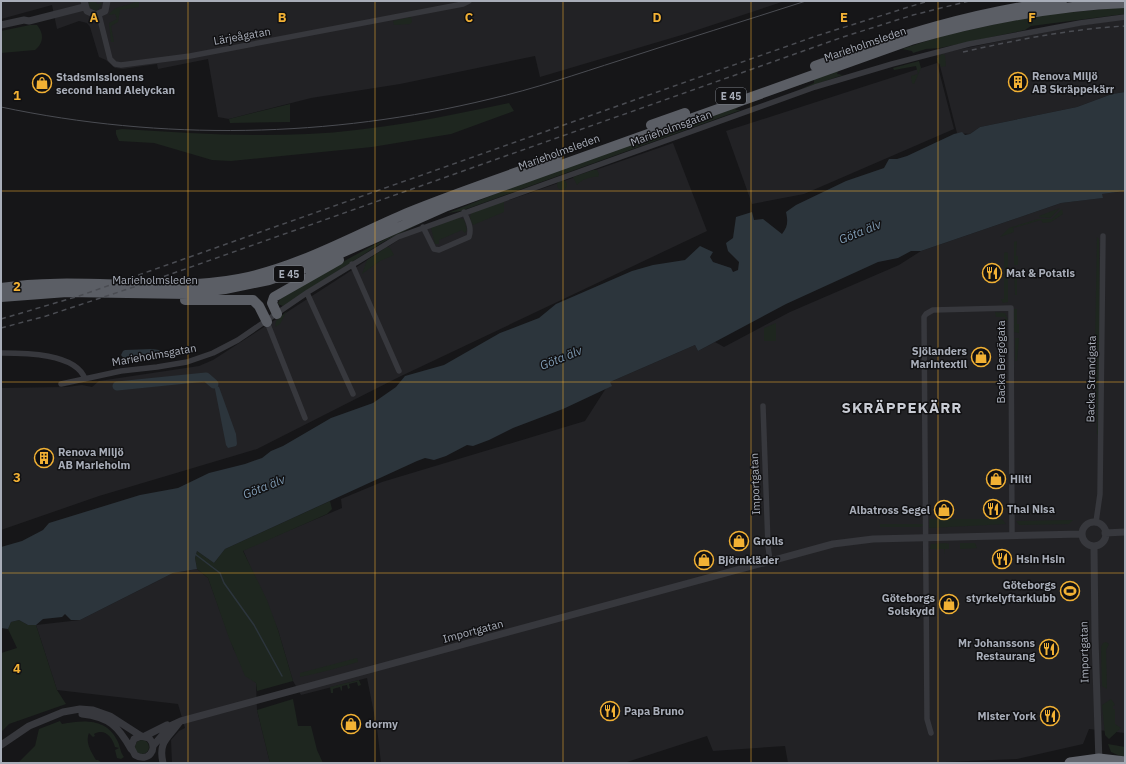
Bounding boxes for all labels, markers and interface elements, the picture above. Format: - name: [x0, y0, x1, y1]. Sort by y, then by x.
- text: A: [90, 9, 99, 26]
- text: B: [278, 9, 287, 26]
- text: C: [465, 9, 474, 26]
- text: D: [652, 9, 662, 26]
- text: E: [840, 9, 848, 26]
- text: F: [1028, 9, 1036, 26]
- street label: Marieholmsleden: [822, 23, 908, 65]
- street label: Lärjeågatan: [212, 24, 272, 48]
- place label: Renova Miljö AB Skräppekärr: [1032, 69, 1115, 96]
- place label: Stadsmissionens second hand Alelyckan: [56, 70, 175, 97]
- building icon: Renova Miljö AB Skräppekärr: [1007, 71, 1029, 93]
- shop icon: Stadsmissionens second hand Alelyckan: [31, 72, 53, 94]
- text: 1: [13, 87, 21, 104]
- road number: E 45: [716, 88, 746, 104]
- street label: Marieholmsgatan: [628, 107, 714, 149]
- street label: Marieholmsleden: [516, 131, 602, 173]
- water label: Göta älv: [837, 216, 884, 247]
- restaurant icon: Mat & Potatis: [981, 262, 1003, 284]
- road number: E 45: [274, 266, 304, 282]
- place label: Mat & Potatis: [1006, 266, 1075, 280]
- street label: Marieholmsleden: [112, 273, 198, 287]
- text: 2: [13, 278, 21, 295]
- street label: Backa Bergögata: [994, 320, 1008, 404]
- street label: Backa Strandgata: [1083, 335, 1099, 423]
- street label: Marieholmsgatan: [111, 341, 197, 369]
- water label: Göta älv: [538, 342, 585, 373]
- place label: Sjölanders Marintextil: [911, 344, 968, 371]
- shop icon: Sjölanders Marintextil: [970, 346, 992, 368]
- district label: SKRÄPPEKÄRR: [842, 398, 962, 417]
- place label: Renova Miljö AB Marieholm: [58, 445, 131, 472]
- building icon: Renova Miljö AB Marieholm: [33, 447, 55, 469]
- street label: Importgatan: [747, 453, 763, 515]
- shop icon: Hilti: [985, 468, 1007, 490]
- text: 3: [13, 469, 21, 486]
- water label: Göta älv: [241, 471, 288, 502]
- place label: Hilti: [1010, 472, 1032, 486]
- restaurant icon: Thai Nisa: [982, 498, 1004, 520]
- shop icon: Albatross Segel: [933, 499, 955, 521]
- place label: Thai Nisa: [1007, 502, 1055, 516]
- place label: Albatross Segel: [849, 503, 931, 517]
- shop icon: Grolls: [728, 530, 750, 552]
- place label: Grolls: [753, 534, 784, 548]
- restaurant icon: Hsin Hsin: [991, 548, 1013, 570]
- shop icon: Björnkläder: [693, 549, 715, 571]
- place label: Hsin Hsin: [1016, 552, 1065, 566]
- place label: Björnkläder: [718, 553, 779, 567]
- place label: Göteborgs styrkelyftarklubb: [966, 578, 1056, 605]
- sports icon: Göteborgs styrkelyftarklubb: [1059, 580, 1081, 602]
- place label: Göteborgs Solskydd: [882, 591, 935, 618]
- shop icon: Göteborgs Solskydd: [938, 593, 960, 615]
- street label: Importgatan: [441, 616, 505, 646]
- street label: Importgatan: [1076, 621, 1092, 683]
- place label: Mr Johanssons Restaurang: [958, 636, 1036, 663]
- restaurant icon: Mr Johanssons Restaurang: [1038, 638, 1060, 660]
- text: 4: [13, 660, 21, 677]
- restaurant icon: Papa Bruno: [599, 700, 621, 722]
- place label: Papa Bruno: [624, 704, 684, 718]
- restaurant icon: Mister York: [1039, 705, 1061, 727]
- place label: Mister York: [978, 709, 1037, 723]
- shop icon: dormy: [340, 713, 362, 735]
- place label: dormy: [365, 717, 398, 731]

